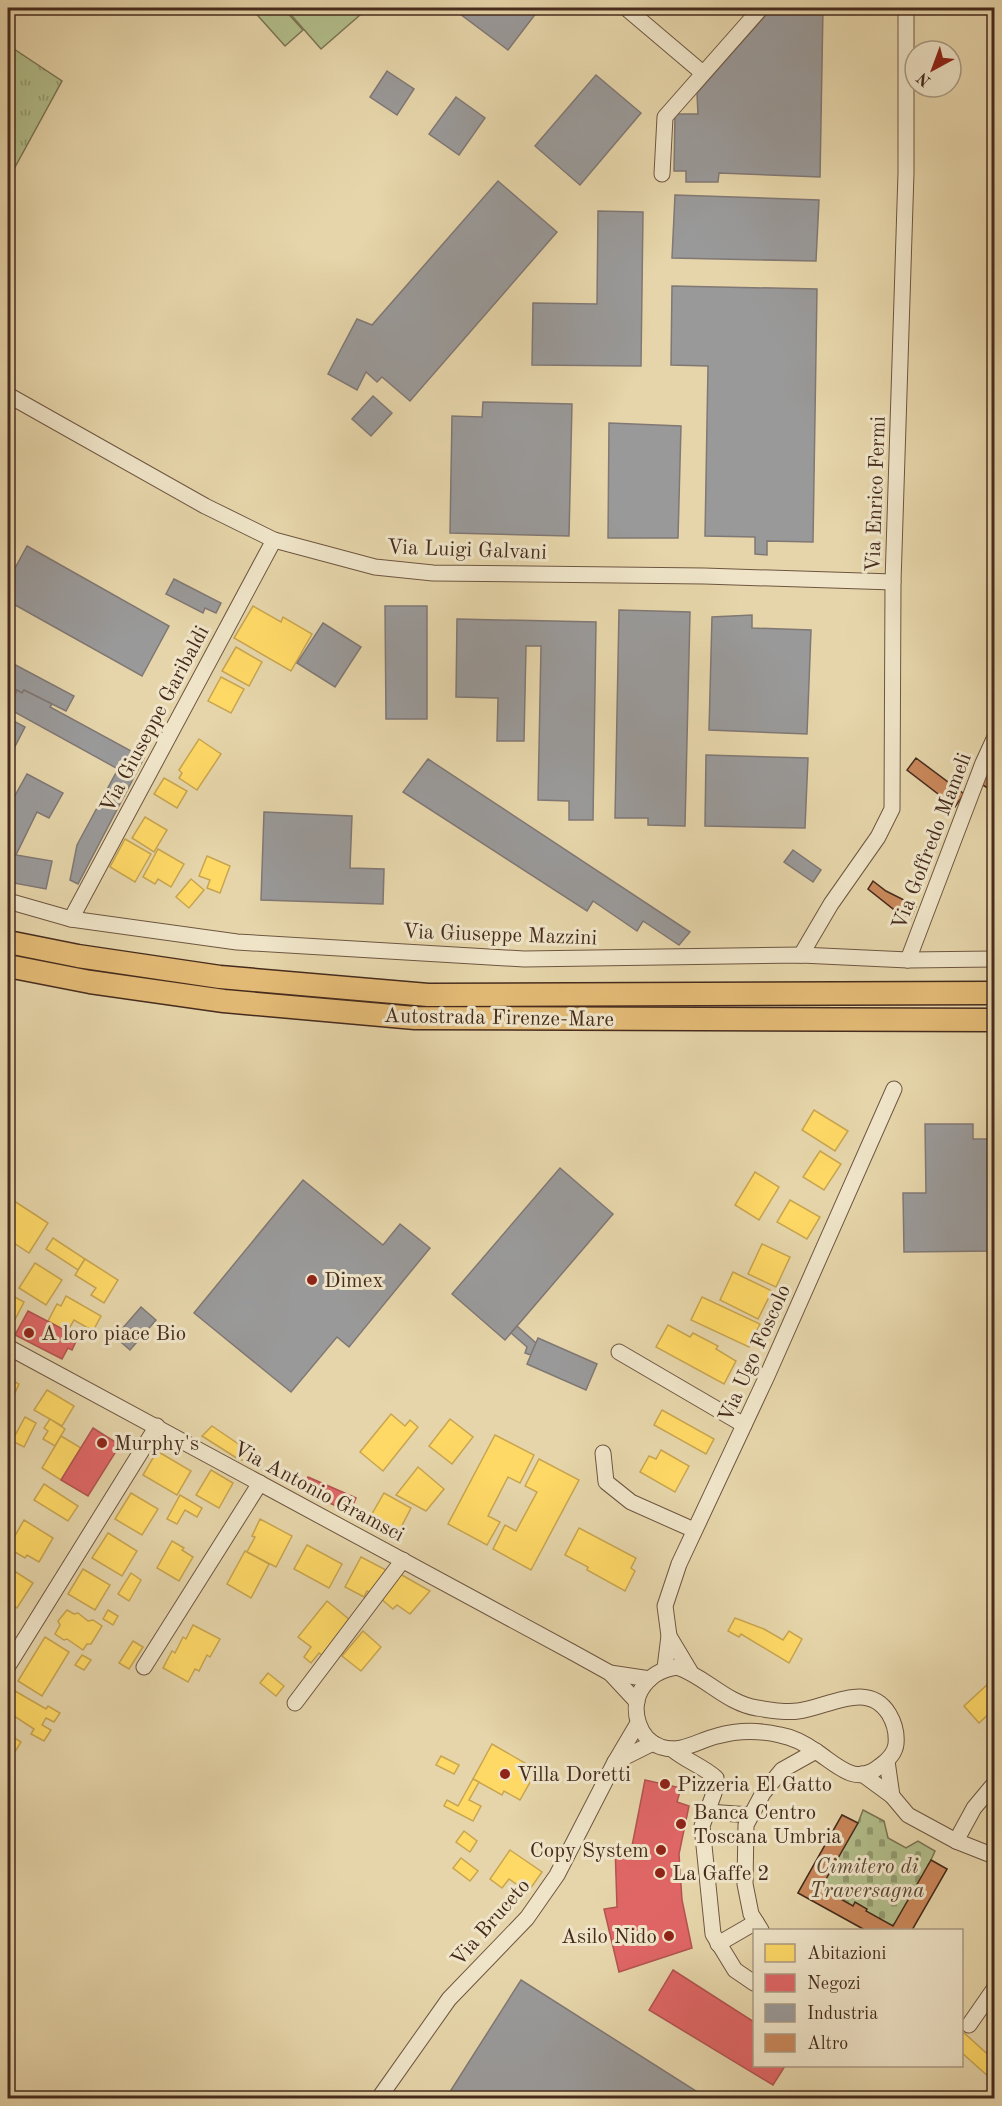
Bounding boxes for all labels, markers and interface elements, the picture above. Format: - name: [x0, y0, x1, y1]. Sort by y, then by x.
- north arrow: [903, 39, 963, 99]
- text: N: [914, 68, 934, 89]
- street label: Via Enrico Fermi: [863, 416, 890, 572]
- street label: Via Luigi Galvani: [387, 537, 547, 564]
- street label: Via Giuseppe Garibaldi: [97, 623, 214, 817]
- street label: Via Goffredo Mameli: [889, 750, 976, 933]
- street label: Via Giuseppe Mazzini: [402, 922, 597, 949]
- street label: Autostrada Firenze-Mare: [384, 1006, 614, 1031]
- place label: Dimex: [324, 1271, 383, 1292]
- marker: Dimex: [305, 1273, 319, 1287]
- street label: Via Ugo Foscolo: [716, 1282, 795, 1426]
- place label: A loro piace Bio: [41, 1324, 186, 1345]
- marker: A loro piace Bio: [22, 1326, 36, 1340]
- place label: Murphy's: [114, 1434, 199, 1455]
- marker: Murphy's: [95, 1436, 109, 1450]
- street label: Via Antonio Gramsci: [229, 1438, 407, 1546]
- place label: Villa Doretti: [517, 1765, 631, 1786]
- marker: Villa Doretti: [498, 1767, 512, 1781]
- place label: Pizzeria El Gatto: [677, 1775, 832, 1796]
- marker: Pizzeria El Gatto: [658, 1777, 672, 1791]
- place label: Banca Centro Toscana Umbria: [693, 1803, 842, 1848]
- marker: Banca Centro Toscana Umbria: [674, 1817, 688, 1831]
- place label: Copy System: [530, 1841, 649, 1862]
- marker: Copy System: [654, 1843, 668, 1857]
- park label: Cimitero di Traversagna: [809, 1857, 925, 1902]
- place label: La Gaffe 2: [672, 1864, 769, 1885]
- marker: La Gaffe 2: [653, 1866, 667, 1880]
- street label: Via Bruceto: [448, 1875, 535, 1971]
- place label: Asilo Nido: [561, 1927, 657, 1948]
- marker: Asilo Nido: [662, 1929, 676, 1943]
- legend: [753, 1929, 963, 2067]
- text: Abitazioni: [807, 1945, 886, 1963]
- text: Negozi: [807, 1975, 861, 1993]
- text: Industria: [807, 2005, 878, 2023]
- text: Altro: [807, 2035, 848, 2053]

